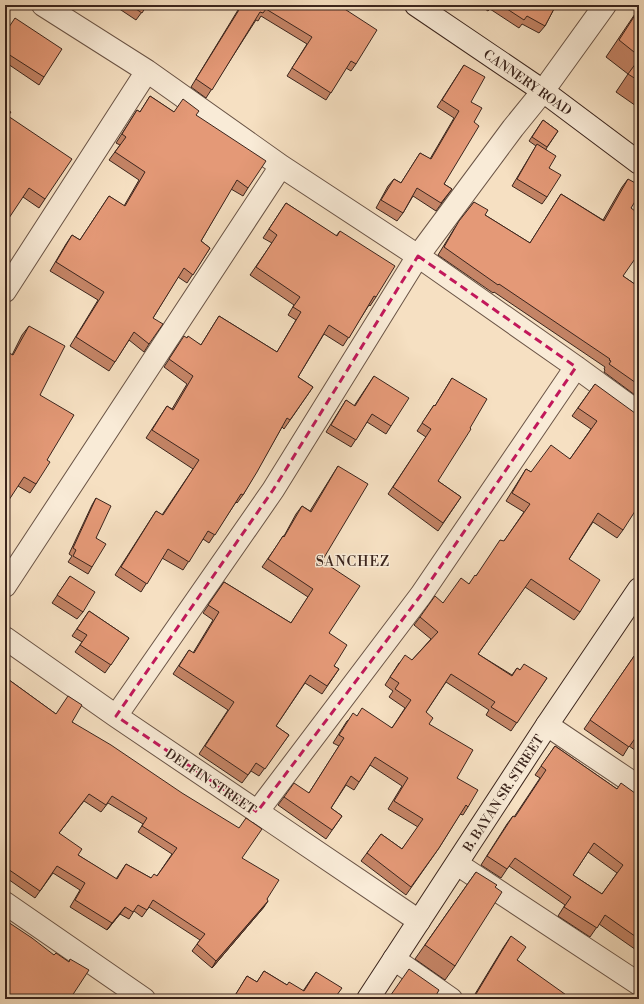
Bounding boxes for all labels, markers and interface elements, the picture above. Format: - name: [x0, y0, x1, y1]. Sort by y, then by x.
- street label: CANNERY ROAD: [480, 46, 575, 119]
- district label: SANCHEZ: [316, 553, 390, 571]
- street label: B. BAYAN SR. STREET: [459, 732, 548, 856]
- street label: DELFIN STREET: [162, 746, 259, 818]

